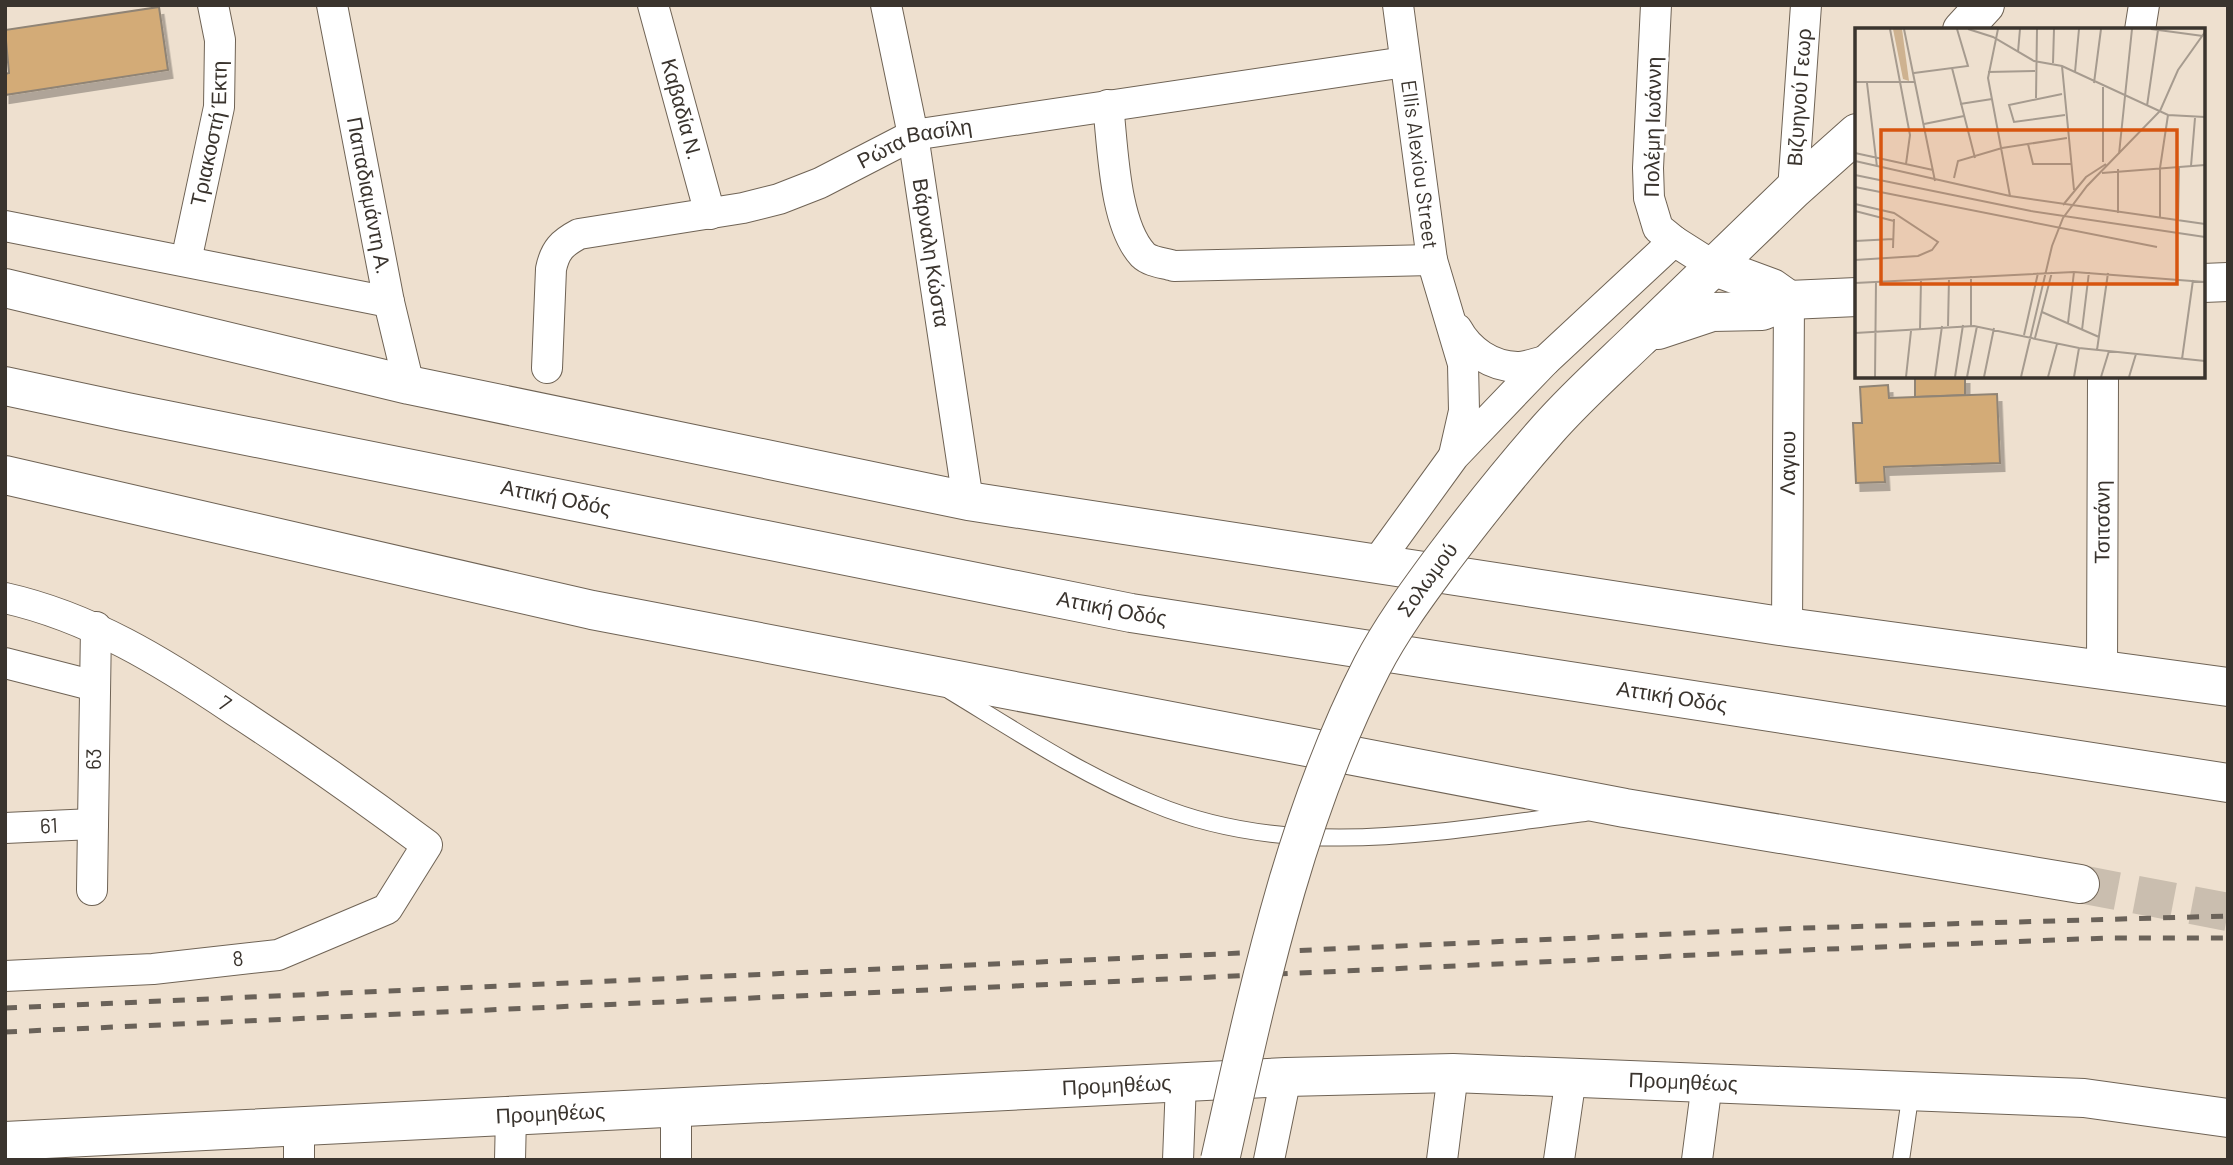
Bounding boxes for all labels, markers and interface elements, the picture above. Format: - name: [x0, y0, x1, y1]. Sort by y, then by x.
- street label: Βιζυηνού Γεωρ: [1781, 27, 1815, 167]
- inset map: [1855, 28, 2205, 378]
- street label: Καβαδία Ν.: [657, 55, 709, 162]
- street label: Πολέμη Ιωάννη: [1638, 56, 1665, 198]
- street label: Τριακοστή Έκτη: [184, 60, 231, 208]
- street label: Ellis Alexiou Street: [1397, 78, 1444, 250]
- street label: Ρώτα Βασίλη: [852, 112, 973, 173]
- street label: Παπαδιαμάντη Α.: [343, 114, 397, 276]
- street label: Βάρναλη Κώστα: [909, 176, 956, 329]
- street label: Λαγιου: [1774, 431, 1799, 495]
- street label: Αττική Οδός: [499, 473, 613, 520]
- street label: Τσιτσάνη: [2088, 480, 2114, 564]
- street label: Σολωμού: [1391, 537, 1462, 621]
- street label: Αττική Οδός: [1055, 584, 1169, 629]
- street label: Αττική Οδός: [1615, 674, 1729, 716]
- street label: 7: [214, 689, 236, 716]
- street label: 63: [80, 748, 105, 770]
- street label: 61: [39, 812, 58, 837]
- street label: 8: [231, 945, 245, 971]
- street label: Προμηθέως: [1628, 1066, 1738, 1095]
- street label: Προμηθέως: [1061, 1069, 1172, 1099]
- street label: Προμηθέως: [495, 1097, 606, 1127]

